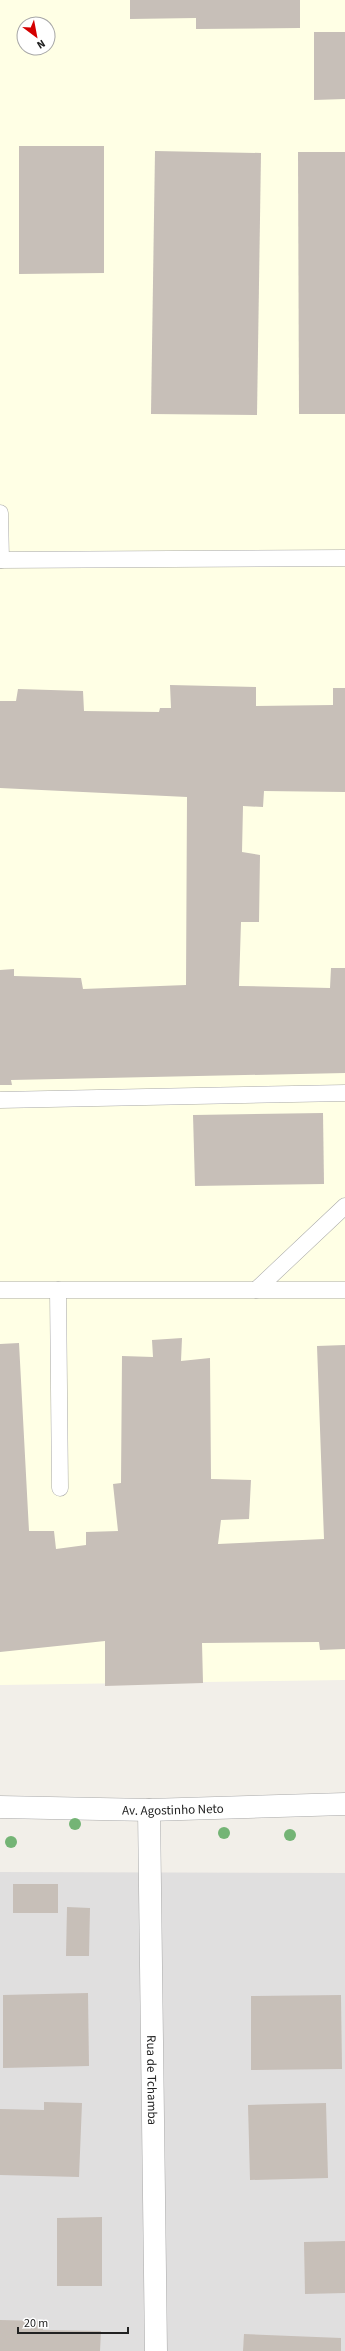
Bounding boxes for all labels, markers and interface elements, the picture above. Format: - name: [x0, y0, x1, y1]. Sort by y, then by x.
- north arrow: [16, 16, 56, 56]
- text: N: [34, 36, 48, 52]
- street label: Av. Agostinho Neto: [122, 1800, 224, 1820]
- street label: Rua de Tchamba: [142, 2035, 161, 2125]
- scale bar: [18, 2309, 128, 2335]
- text: 20 m: [24, 2315, 48, 2332]

